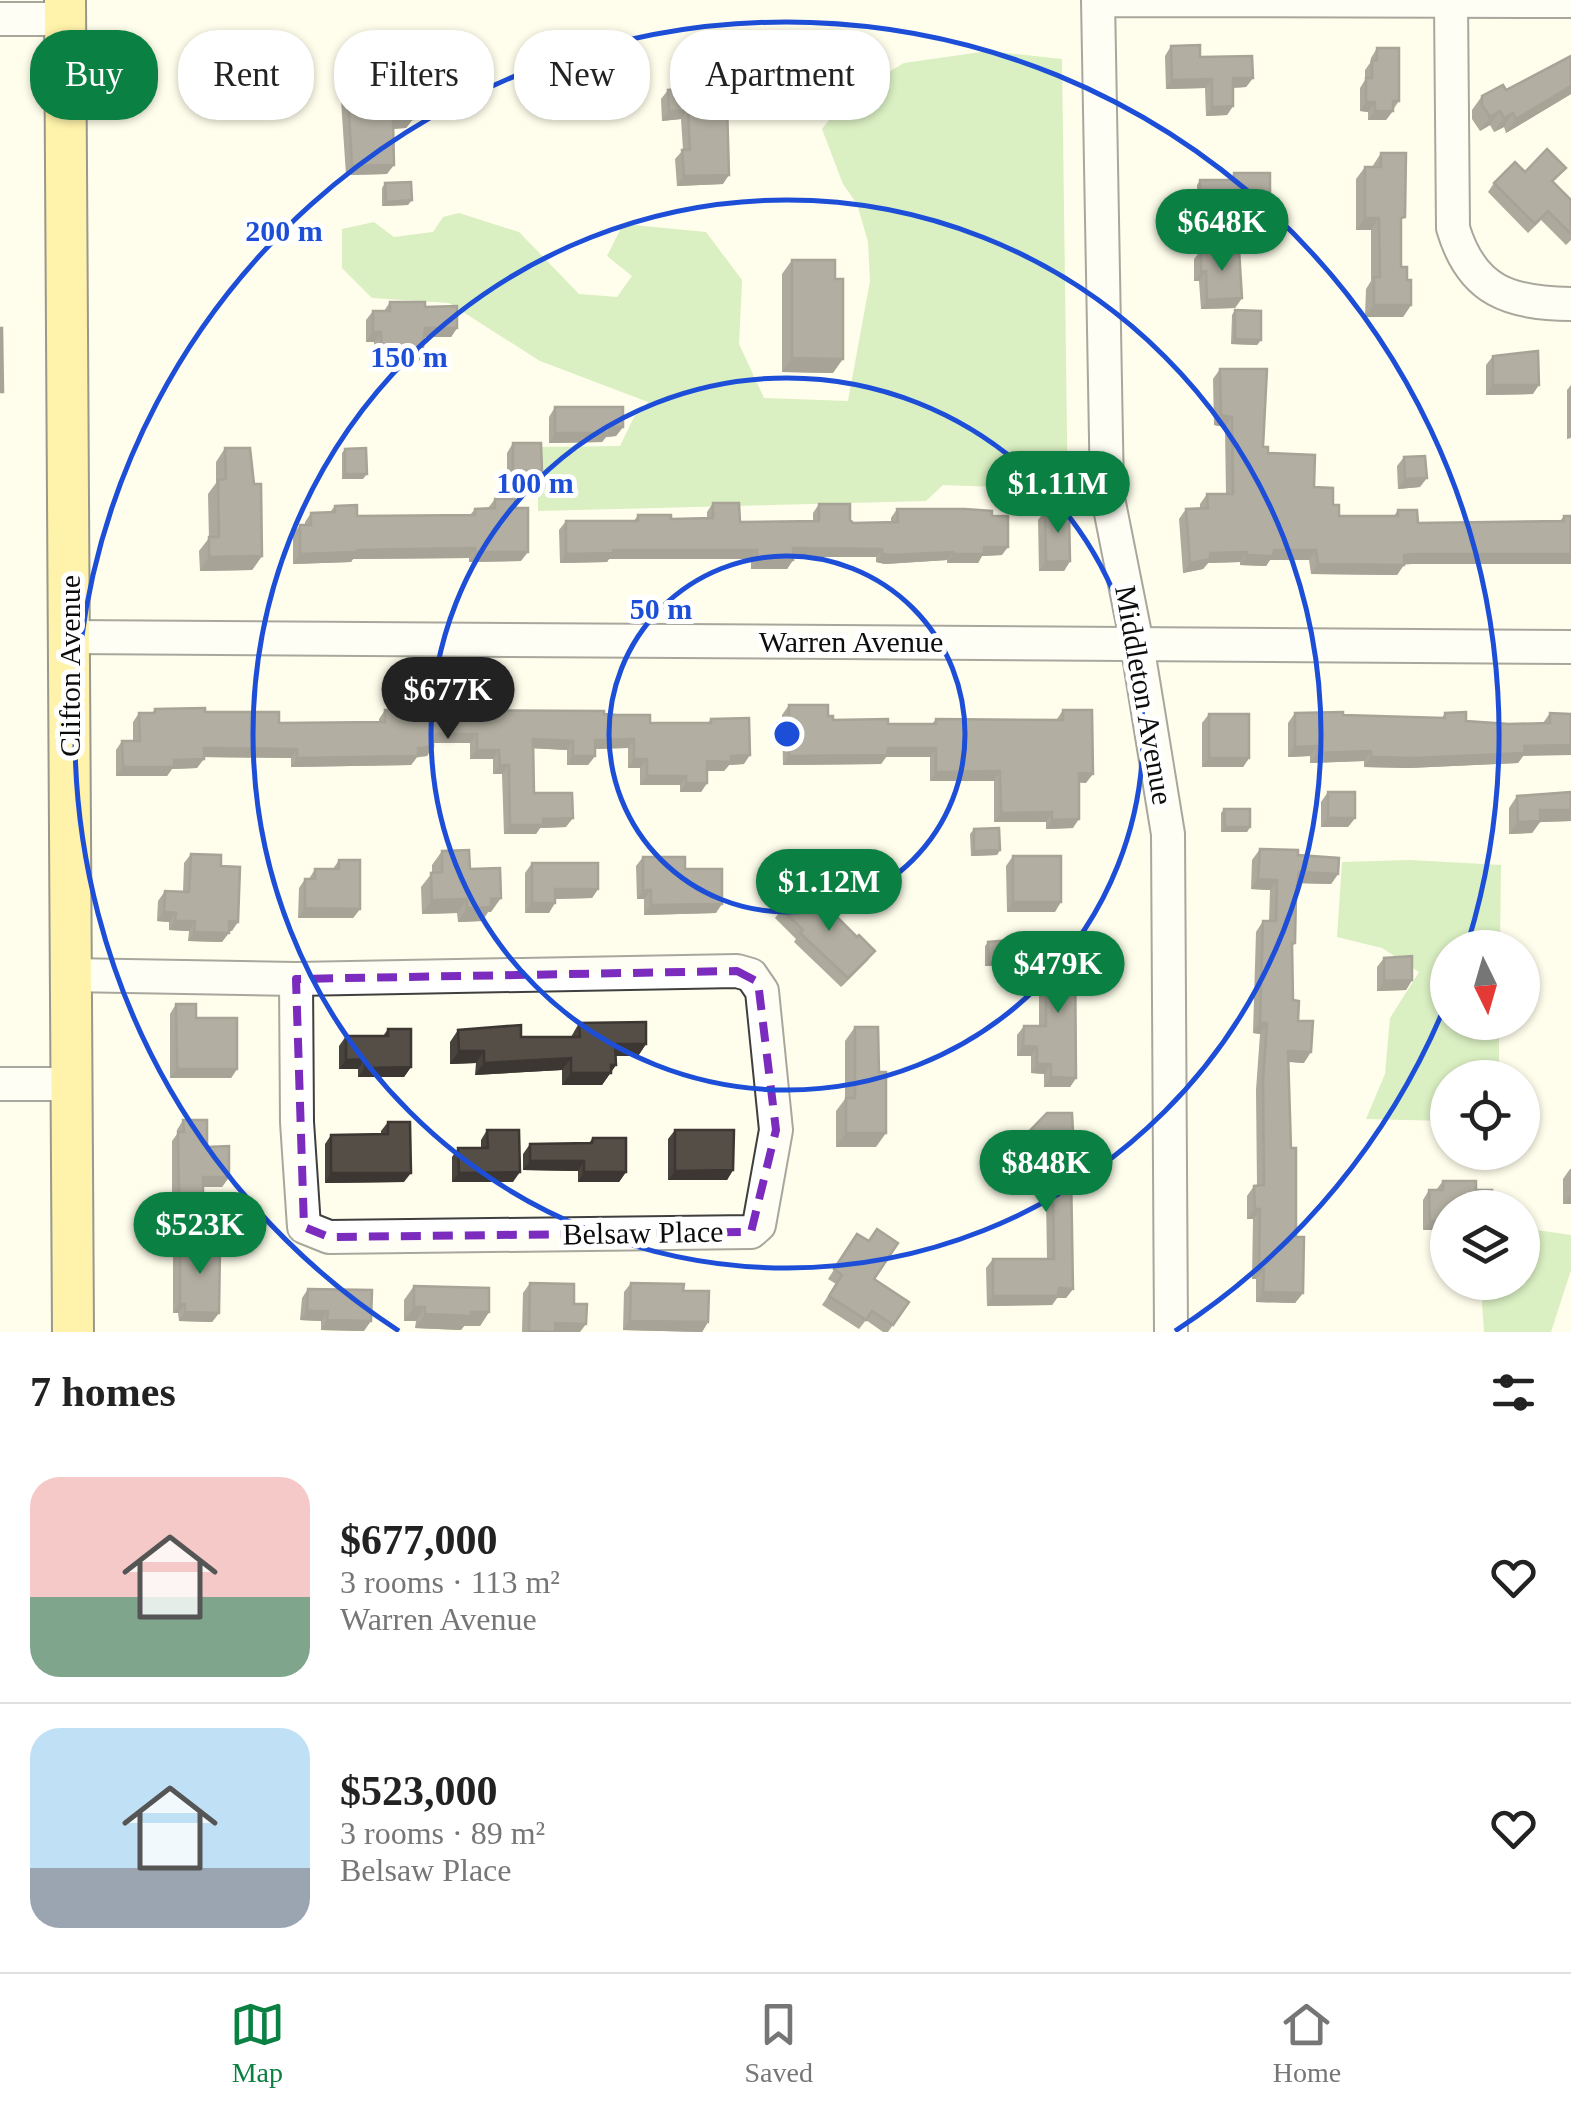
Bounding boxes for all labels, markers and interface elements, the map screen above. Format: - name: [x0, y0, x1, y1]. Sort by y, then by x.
- chip: Buy: [30, 30, 158, 120]
- chip: Rent: [178, 30, 314, 120]
- chip: Filters: [334, 30, 494, 120]
- chip: New: [514, 30, 650, 120]
- chip: Apartment: [670, 30, 890, 120]
- pin: $648K: [1152, 189, 1292, 274]
- text: $648K: [1178, 203, 1266, 239]
- text: 200 m: [245, 214, 323, 247]
- text: 150 m: [370, 340, 448, 373]
- pin: $1.11M: [977, 451, 1139, 536]
- text: $1.11M: [1008, 465, 1108, 501]
- text: 100 m: [496, 466, 574, 499]
- street label: Clifton Avenue: [53, 575, 86, 757]
- street label: Middleton Avenue: [1109, 583, 1180, 807]
- text: 50 m: [630, 592, 692, 625]
- street label: Warren Avenue: [759, 625, 943, 658]
- pin: $677K: [378, 657, 518, 742]
- text: $677K: [404, 671, 492, 707]
- centre of rings: [769, 716, 805, 752]
- pin: $1.12M: [748, 849, 910, 934]
- text: $1.12M: [778, 863, 880, 899]
- north arrow: [1430, 930, 1540, 1040]
- map controls: [1430, 930, 1540, 1300]
- pin: $479K: [988, 931, 1128, 1016]
- text: $479K: [1014, 945, 1102, 981]
- button: locate: [1430, 1060, 1540, 1170]
- pin: $848K: [976, 1130, 1116, 1215]
- text: $848K: [1002, 1144, 1090, 1180]
- button: layers: [1430, 1190, 1540, 1300]
- pin: $523K: [130, 1192, 270, 1277]
- text: $523K: [156, 1206, 244, 1242]
- street label: Belsaw Place: [562, 1215, 724, 1250]
- icon: filters: [1486, 1365, 1541, 1420]
- text: 7 homes: [30, 1369, 176, 1415]
- icon: home: [110, 1517, 230, 1637]
- text: $677,000: [340, 1517, 498, 1563]
- icon: heart: [1486, 1550, 1541, 1605]
- text: 3 rooms · 113 m²: [340, 1564, 560, 1600]
- text: Warren Avenue: [340, 1601, 537, 1637]
- icon: home: [110, 1768, 230, 1888]
- text: $523,000: [340, 1768, 498, 1814]
- icon: heart: [1486, 1801, 1541, 1856]
- text: 3 rooms · 89 m²: [340, 1815, 545, 1851]
- text: Belsaw Place: [340, 1852, 512, 1888]
- tab: Map: [230, 1997, 285, 2089]
- tab: Saved: [745, 1997, 813, 2089]
- tab: Home: [1273, 1997, 1341, 2089]

